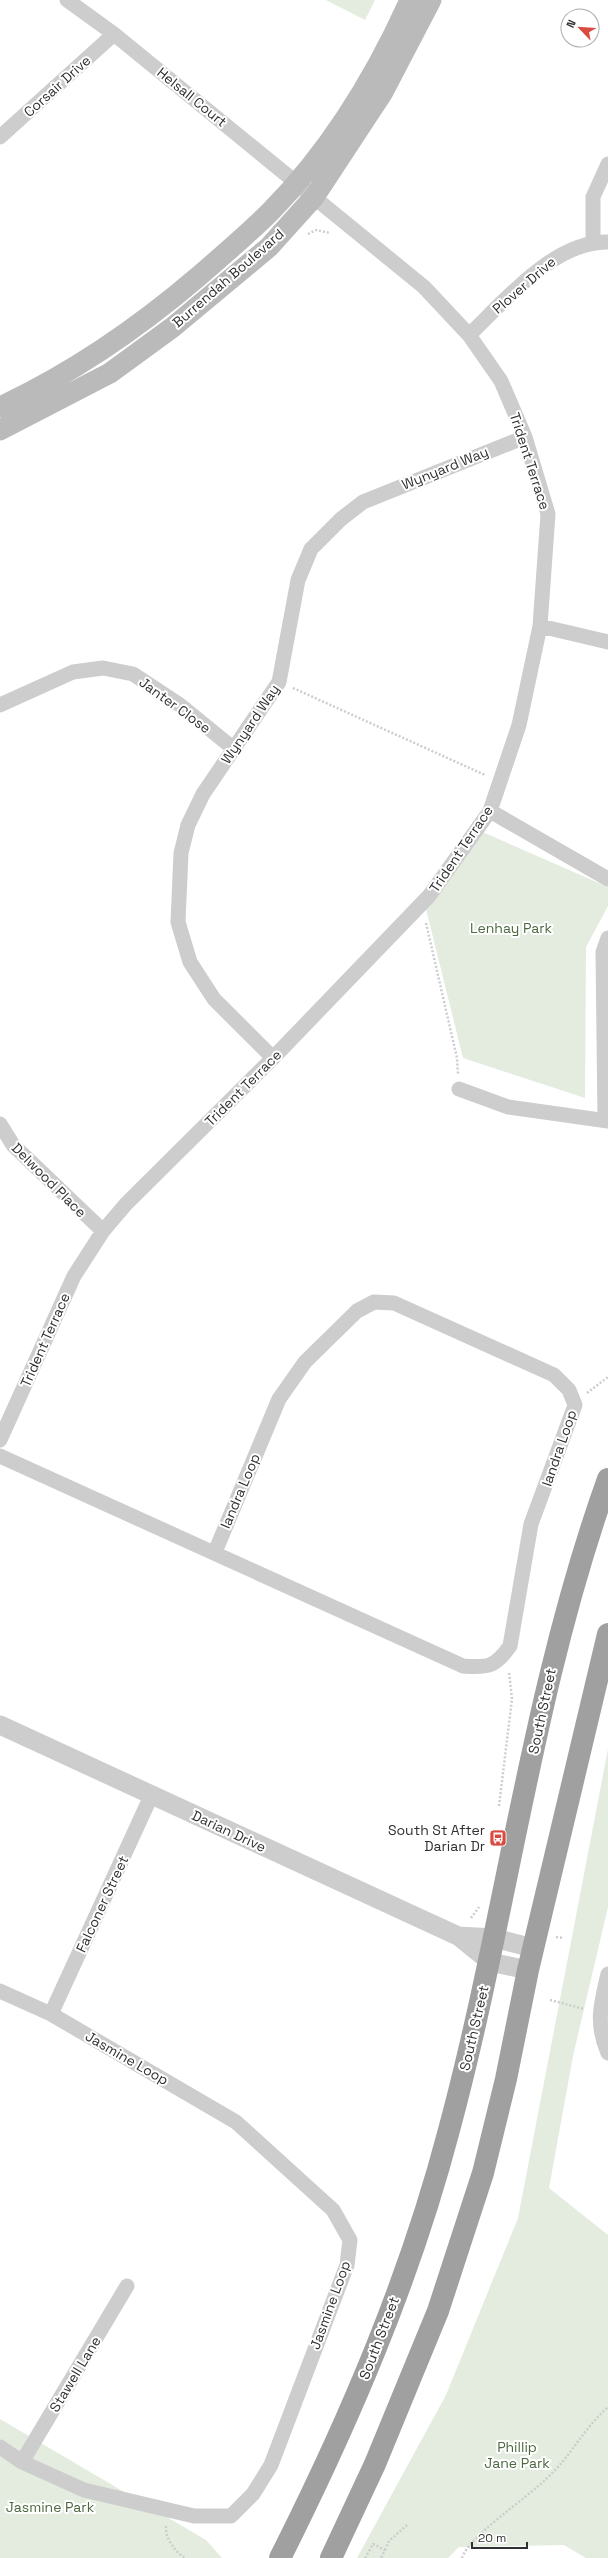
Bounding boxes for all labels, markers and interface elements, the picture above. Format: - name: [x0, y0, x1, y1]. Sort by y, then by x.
- north arrow: [560, 8, 600, 48]
- text: N: [563, 17, 579, 30]
- street label: Corsair Drive: [20, 51, 94, 121]
- street label: Helsall Court: [153, 63, 231, 131]
- street label: Burrendah Boulevard: [169, 225, 287, 331]
- street label: Plover Drive: [489, 253, 559, 317]
- street label: Trident Terrace: [506, 410, 554, 512]
- street label: Wynyard Way: [399, 442, 491, 494]
- street label: Janter Close: [136, 673, 214, 737]
- street label: Wynyard Way: [217, 681, 283, 767]
- street label: Trident Terrace: [425, 802, 497, 896]
- park label: Lenhay Park: [470, 919, 553, 937]
- street label: Trident Terrace: [201, 1046, 285, 1130]
- street label: Delwood Place: [8, 1139, 90, 1221]
- street label: Trident Terrace: [16, 1290, 74, 1390]
- street label: Iandra Loop: [538, 1407, 580, 1489]
- street label: Iandra Loop: [216, 1451, 264, 1531]
- street label: South Street: [524, 1666, 560, 1756]
- street label: Darian Drive: [189, 1806, 269, 1856]
- place label: South St After Darian Dr: [388, 1821, 485, 1855]
- bus stop icon: South St After Darian Dr: [488, 1828, 508, 1848]
- street label: Falconer Street: [72, 1853, 132, 1955]
- street label: South Street: [455, 1983, 493, 2073]
- street label: Jasmine Loop: [82, 2027, 172, 2089]
- street label: Jasmine Loop: [306, 2258, 354, 2352]
- street label: South Street: [355, 2294, 403, 2382]
- street label: Stawell Lane: [45, 2333, 105, 2415]
- park label: Phillip Jane Park: [484, 2438, 550, 2472]
- park label: Jasmine Park: [6, 2498, 95, 2516]
- scale bar: [472, 2524, 527, 2550]
- text: 20 m: [478, 2530, 506, 2546]

